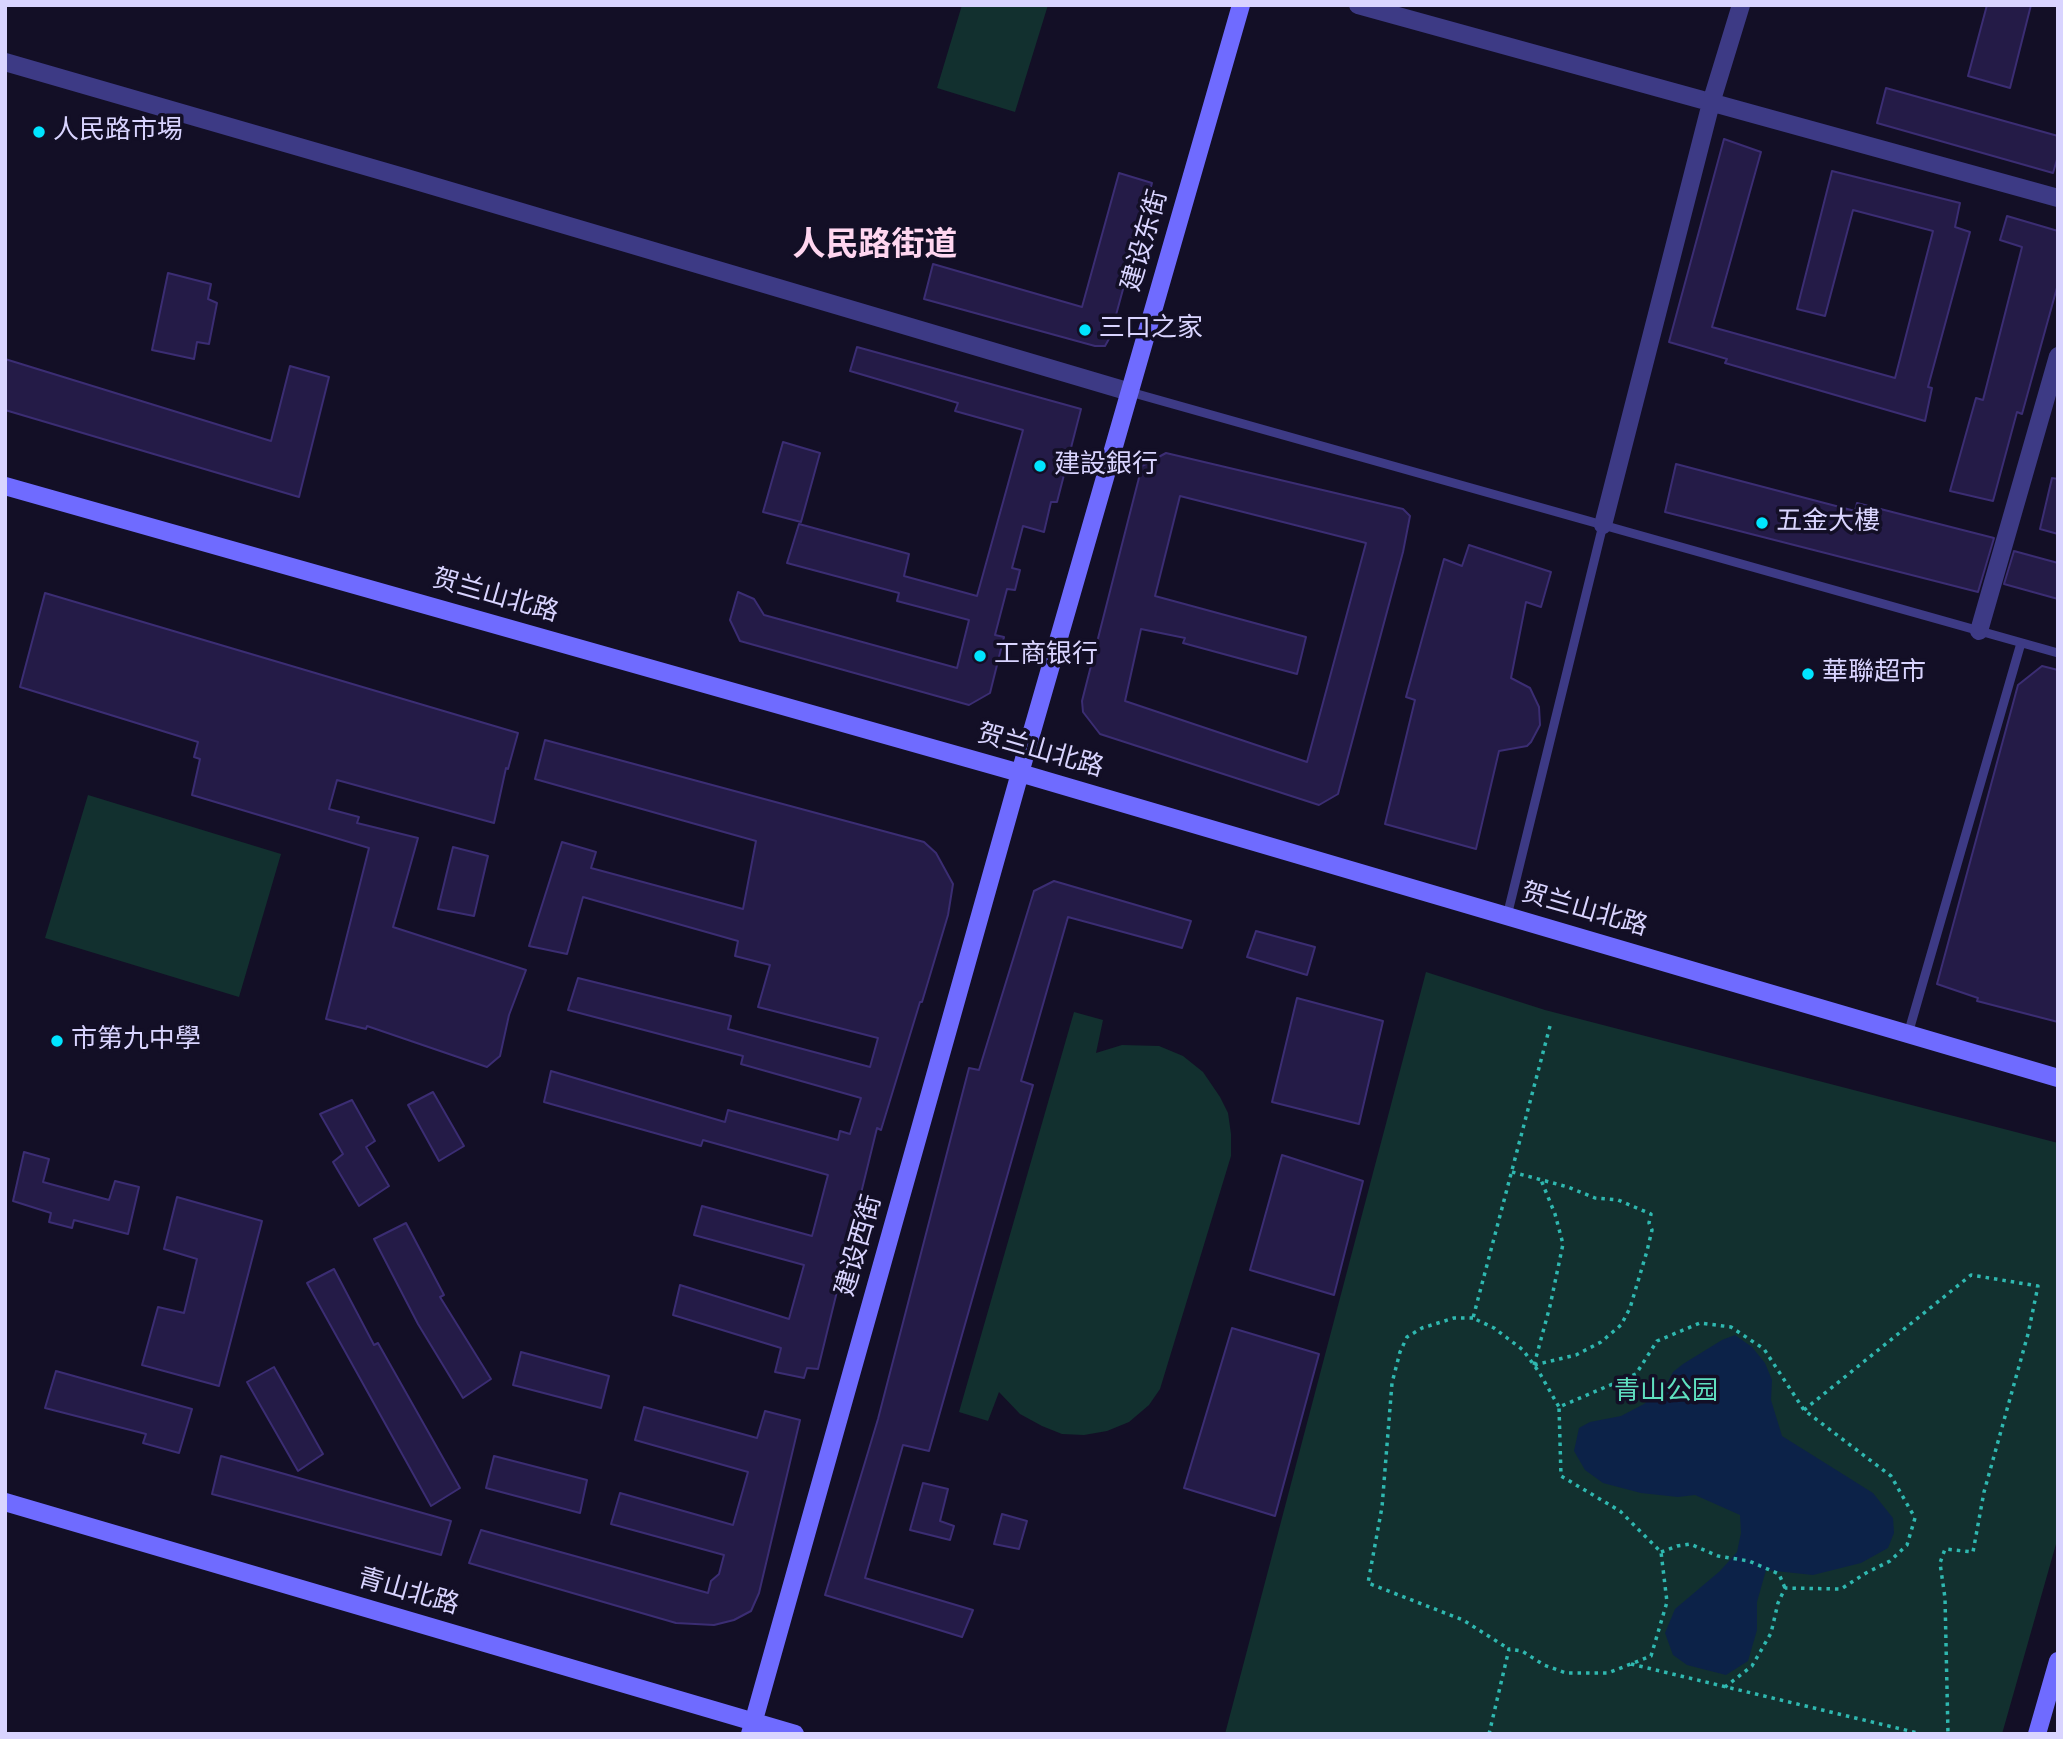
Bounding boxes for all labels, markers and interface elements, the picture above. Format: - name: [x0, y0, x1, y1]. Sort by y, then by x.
- place label: 人民路市埸: [53, 116, 183, 148]
- marker: 人民路市埸: [31, 124, 47, 140]
- street label: 建设东街: [1117, 187, 1175, 295]
- district label: 人民路街道: [793, 227, 957, 267]
- place label: 三口之家: [1099, 314, 1203, 346]
- marker: 三口之家: [1077, 322, 1093, 338]
- place label: 建設銀行: [1054, 450, 1158, 482]
- marker: 建設銀行: [1032, 458, 1048, 474]
- place label: 五金大樓: [1776, 507, 1880, 539]
- marker: 五金大樓: [1754, 515, 1770, 531]
- street label: 贺兰山北路: [428, 564, 562, 630]
- place label: 工商银行: [994, 640, 1098, 672]
- marker: 工商银行: [972, 648, 988, 664]
- place label: 華聯超市: [1822, 658, 1926, 690]
- marker: 華聯超市: [1800, 666, 1816, 682]
- street label: 贺兰山北路: [973, 719, 1107, 785]
- street label: 贺兰山北路: [1517, 878, 1651, 944]
- place label: 市第九中學: [71, 1025, 201, 1057]
- marker: 市第九中學: [49, 1033, 65, 1049]
- street label: 建设西街: [831, 1192, 889, 1300]
- park label: 青山公园: [1614, 1377, 1718, 1409]
- street label: 青山北路: [354, 1564, 462, 1622]

